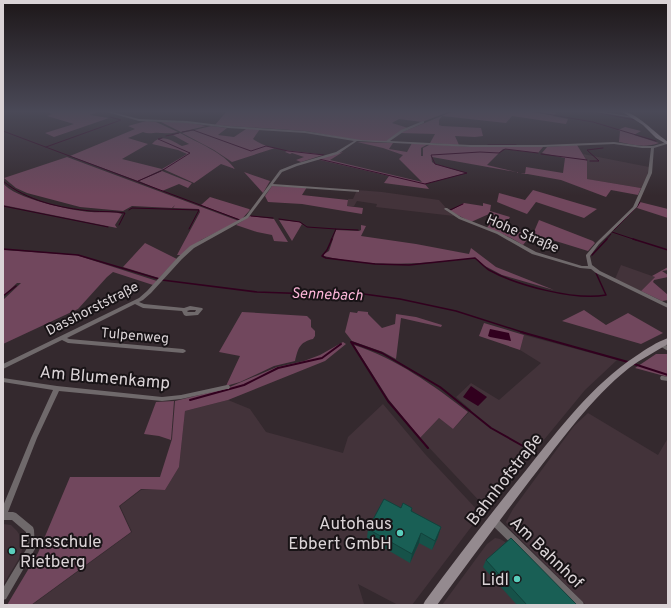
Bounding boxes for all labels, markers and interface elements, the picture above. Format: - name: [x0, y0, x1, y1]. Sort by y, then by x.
- street label: Hohe Straße: [484, 211, 561, 257]
- street label: Dasshorststraße: [44, 279, 142, 340]
- water label: Sennebach: [291, 285, 363, 306]
- street label: Tulpenweg: [100, 325, 170, 348]
- street label: Am Blumenkamp: [39, 362, 171, 396]
- street label: Bahnhofstraße: [463, 430, 549, 531]
- street label: Am Bahnhof: [504, 513, 587, 594]
- place label: Autohaus Ebbert GmbH: [288, 514, 392, 556]
- marker: Autohaus Ebbert GmbH: [395, 528, 405, 538]
- place label: Emsschule Rietberg: [20, 532, 102, 574]
- marker: Emsschule Rietberg: [7, 546, 17, 556]
- place label: Lidl: [481, 570, 509, 592]
- marker: Lidl: [512, 574, 522, 584]

